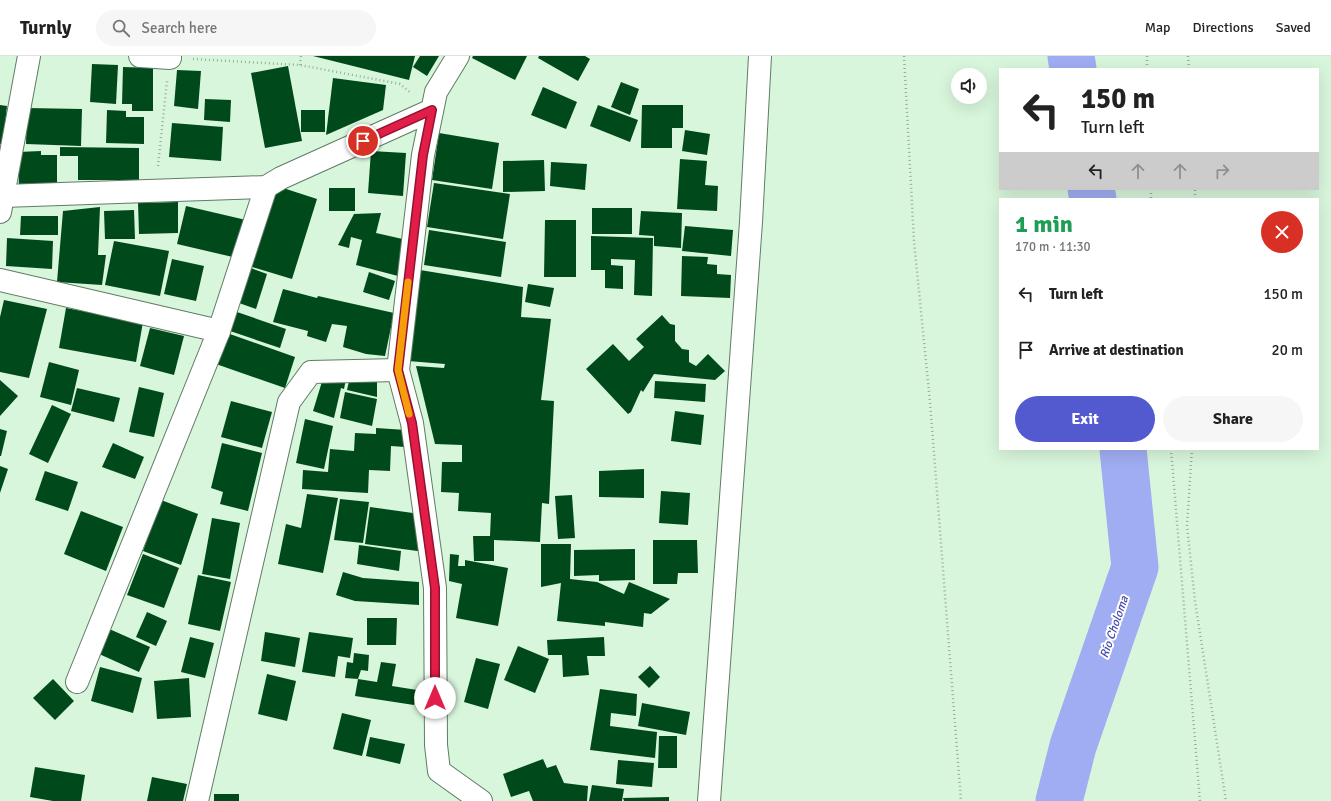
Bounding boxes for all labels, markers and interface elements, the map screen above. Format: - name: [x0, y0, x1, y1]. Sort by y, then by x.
- search box: [96, 10, 376, 46]
- text: Turnly: [20, 16, 72, 40]
- icon: search: [110, 17, 132, 39]
- text: Search here: [142, 19, 217, 37]
- text: Map: [1145, 19, 1171, 36]
- text: Directions: [1193, 19, 1254, 36]
- text: Saved: [1276, 19, 1311, 36]
- map controls: [951, 68, 987, 104]
- button: sound: [951, 68, 987, 104]
- text: 150 m: [1081, 82, 1155, 116]
- icon: left: [1015, 84, 1067, 136]
- text: Turn left: [1081, 116, 1144, 138]
- pin: [346, 124, 380, 158]
- icon: arrive: [352, 130, 374, 152]
- icon: left: [1085, 160, 1107, 182]
- icon: ahead: [1127, 160, 1149, 182]
- icon: ahead: [1169, 160, 1191, 182]
- icon: right: [1211, 160, 1233, 182]
- text: 1 min: [1015, 209, 1073, 239]
- button: close: [1261, 211, 1303, 253]
- text: 170 m · 11:30: [1015, 239, 1091, 255]
- icon: left: [1015, 283, 1037, 305]
- text: Turn left: [1049, 285, 1103, 303]
- text: 150 m: [1263, 285, 1303, 303]
- icon: arrive: [1015, 339, 1037, 361]
- text: Arrive at destination: [1049, 341, 1184, 359]
- text: 20 m: [1272, 341, 1303, 359]
- button: Exit: [1015, 396, 1155, 442]
- button: Share: [1163, 396, 1303, 442]
- water label: Río Choloma: [1097, 593, 1132, 660]
- position arrow: [414, 677, 456, 719]

